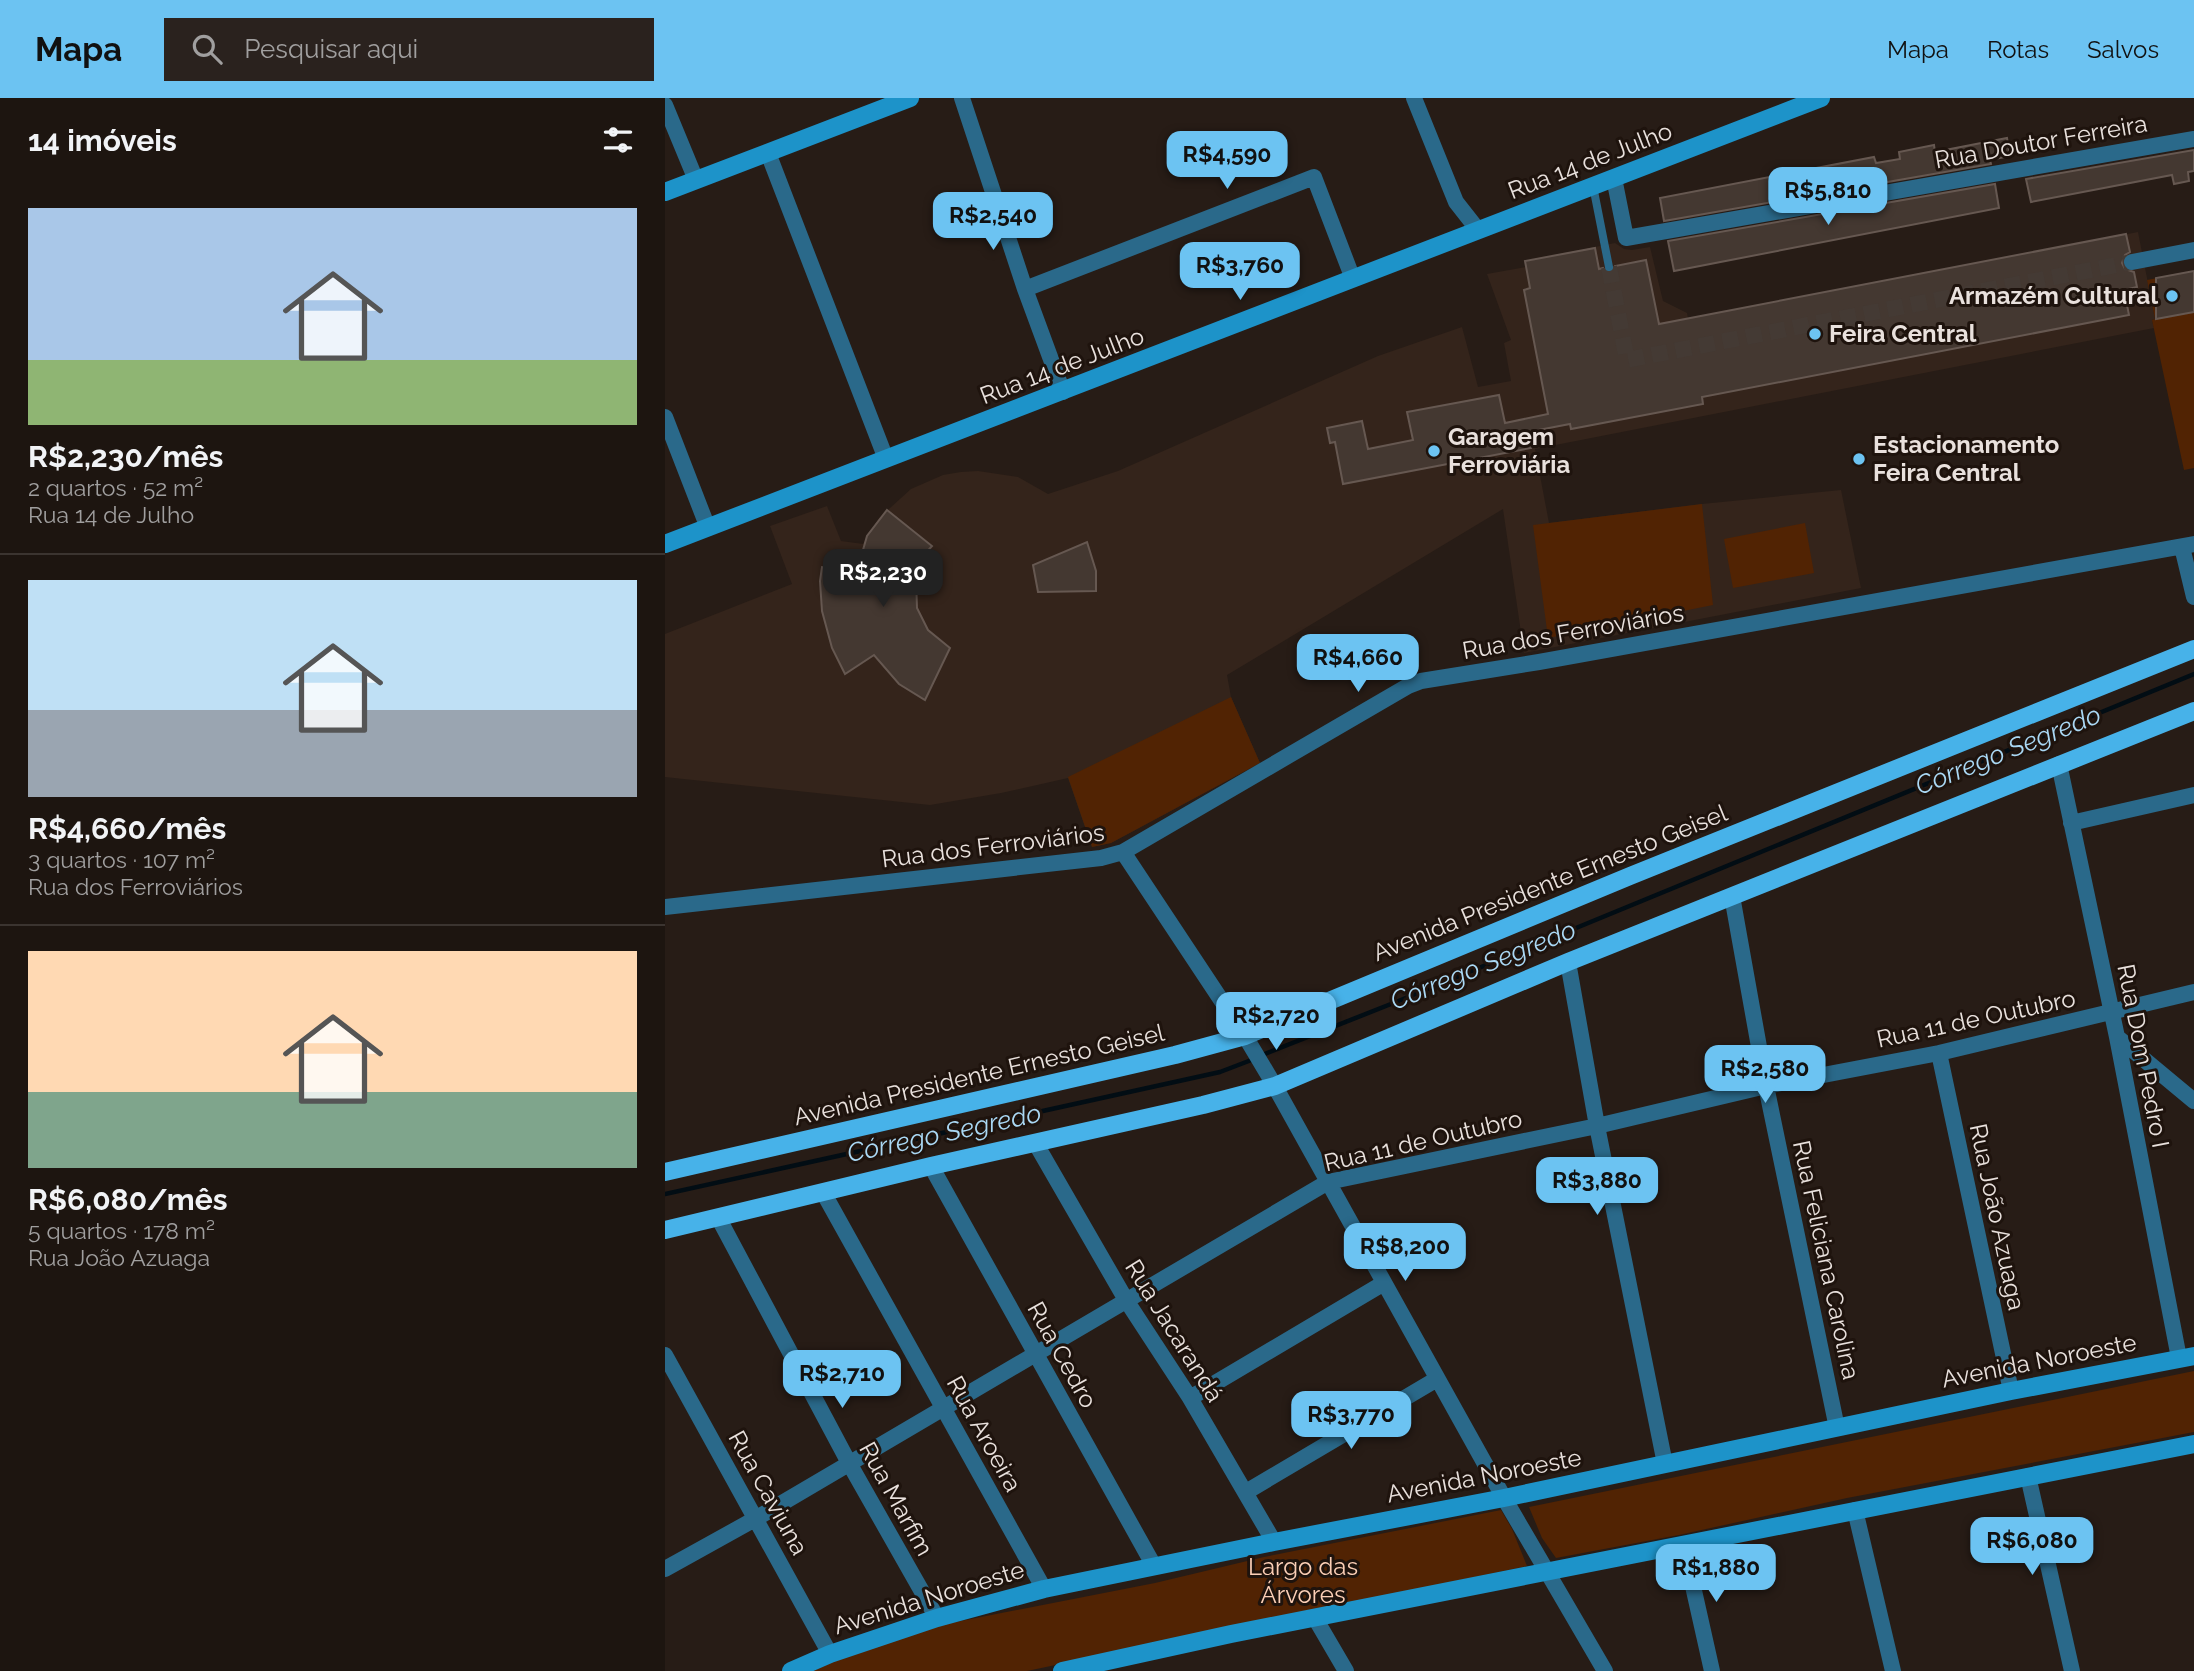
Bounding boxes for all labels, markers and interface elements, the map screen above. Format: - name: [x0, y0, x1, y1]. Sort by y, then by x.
- search box: [164, 18, 654, 81]
- text: Mapa: [35, 30, 122, 69]
- icon: search: [188, 30, 226, 68]
- text: Pesquisar aqui: [244, 34, 418, 64]
- text: Mapa: [1887, 35, 1949, 64]
- text: Rotas: [1987, 35, 2049, 64]
- text: Salvos: [2087, 35, 2159, 64]
- street label: Rua Doutor Ferreira: [1932, 109, 2150, 174]
- street label: Rua 14 de Julho: [1504, 116, 1676, 205]
- icon: filters: [599, 121, 637, 159]
- text: 14 imóveis: [28, 123, 177, 158]
- pin: R$4,590: [1162, 132, 1292, 191]
- text: R$4,590: [1183, 140, 1271, 167]
- pin: R$5,810: [1763, 167, 1893, 227]
- text: R$5,810: [1784, 176, 1872, 203]
- pin: R$2,540: [928, 192, 1058, 252]
- text: R$2,540: [949, 201, 1037, 228]
- pin: R$3,760: [1175, 242, 1305, 302]
- text: R$3,760: [1196, 251, 1284, 278]
- icon: home: [270, 253, 396, 379]
- place label: Armazém Cultural: [1949, 281, 2158, 310]
- marker: Armazém Cultural: [2164, 288, 2180, 304]
- place label: Feira Central: [1829, 319, 1977, 348]
- street label: Rua 14 de Julho: [976, 321, 1148, 410]
- marker: Feira Central: [1807, 326, 1823, 342]
- place label: Garagem Ferroviária: [1448, 422, 1570, 479]
- place label: Estacionamento Feira Central: [1873, 430, 2059, 487]
- text: R$2,230/mês: [28, 439, 223, 474]
- marker: Garagem Ferroviária: [1426, 443, 1442, 459]
- marker: Estacionamento Feira Central: [1851, 451, 1867, 467]
- text: 2 quartos · 52 m²: [28, 474, 203, 501]
- text: Rua 14 de Julho: [28, 501, 194, 528]
- pin: R$2,230: [818, 550, 948, 609]
- text: R$2,230: [839, 558, 927, 585]
- street label: Rua dos Ferroviários: [1460, 598, 1686, 665]
- icon: home: [270, 625, 396, 751]
- pin: R$4,660: [1293, 634, 1423, 694]
- text: R$4,660: [1313, 643, 1403, 670]
- water label: Córrego Segredo: [1911, 699, 2105, 801]
- street label: Avenida Presidente Ernesto Geisel: [1368, 798, 1732, 967]
- text: R$4,660/mês: [28, 811, 226, 846]
- street label: Rua dos Ferroviários: [880, 817, 1106, 874]
- text: 3 quartos · 107 m²: [28, 846, 215, 873]
- text: Rua dos Ferroviários: [28, 873, 243, 900]
- water label: Córrego Segredo: [1386, 914, 1580, 1016]
- street label: Rua Dom Pedro I: [2111, 962, 2176, 1150]
- street label: Rua 11 de Outubro: [1874, 983, 2078, 1054]
- pin: R$2,720: [1211, 992, 1341, 1052]
- icon: home: [270, 996, 396, 1122]
- text: R$2,720: [1232, 1001, 1320, 1028]
- street label: Avenida Presidente Ernesto Geisel: [791, 1018, 1168, 1131]
- pin: R$2,580: [1700, 1046, 1830, 1105]
- text: R$2,580: [1721, 1054, 1809, 1081]
- water label: Córrego Segredo: [844, 1098, 1044, 1168]
- street label: Rua 11 de Outubro: [1321, 1104, 1525, 1177]
- street label: Rua João Azuaga: [1964, 1121, 2031, 1313]
- street label: Rua Feliciana Carolina: [1787, 1138, 1866, 1382]
- pin: R$3,880: [1532, 1158, 1662, 1217]
- text: R$3,880: [1552, 1166, 1642, 1193]
- text: R$6,080/mês: [28, 1182, 227, 1217]
- text: 5 quartos · 178 m²: [28, 1217, 215, 1244]
- pin: R$8,200: [1340, 1224, 1470, 1283]
- text: R$8,200: [1360, 1232, 1450, 1259]
- text: Rua João Azuaga: [28, 1244, 210, 1271]
- street label: Rua Jacarandá: [1119, 1254, 1230, 1407]
- street label: Rua Cedro: [1021, 1297, 1103, 1413]
- street label: Avenida Noroeste: [1939, 1327, 2139, 1394]
- pin: R$2,710: [777, 1350, 907, 1410]
- text: R$2,710: [799, 1359, 885, 1386]
- street label: Rua Aroeira: [941, 1371, 1028, 1497]
- pin: R$3,770: [1286, 1392, 1416, 1451]
- text: R$3,770: [1307, 1400, 1395, 1427]
- street label: Rua Caviuna: [722, 1426, 814, 1560]
- street label: Rua Marfim: [853, 1437, 940, 1561]
- street label: Avenida Noroeste: [1384, 1442, 1584, 1509]
- pin: R$6,080: [1967, 1518, 2097, 1577]
- text: R$6,080: [1986, 1526, 2078, 1553]
- pin: R$1,880: [1651, 1544, 1781, 1604]
- park label: Largo das Árvores: [1248, 1552, 1358, 1609]
- text: R$1,880: [1672, 1553, 1760, 1580]
- street label: Avenida Noroeste: [830, 1555, 1028, 1640]

